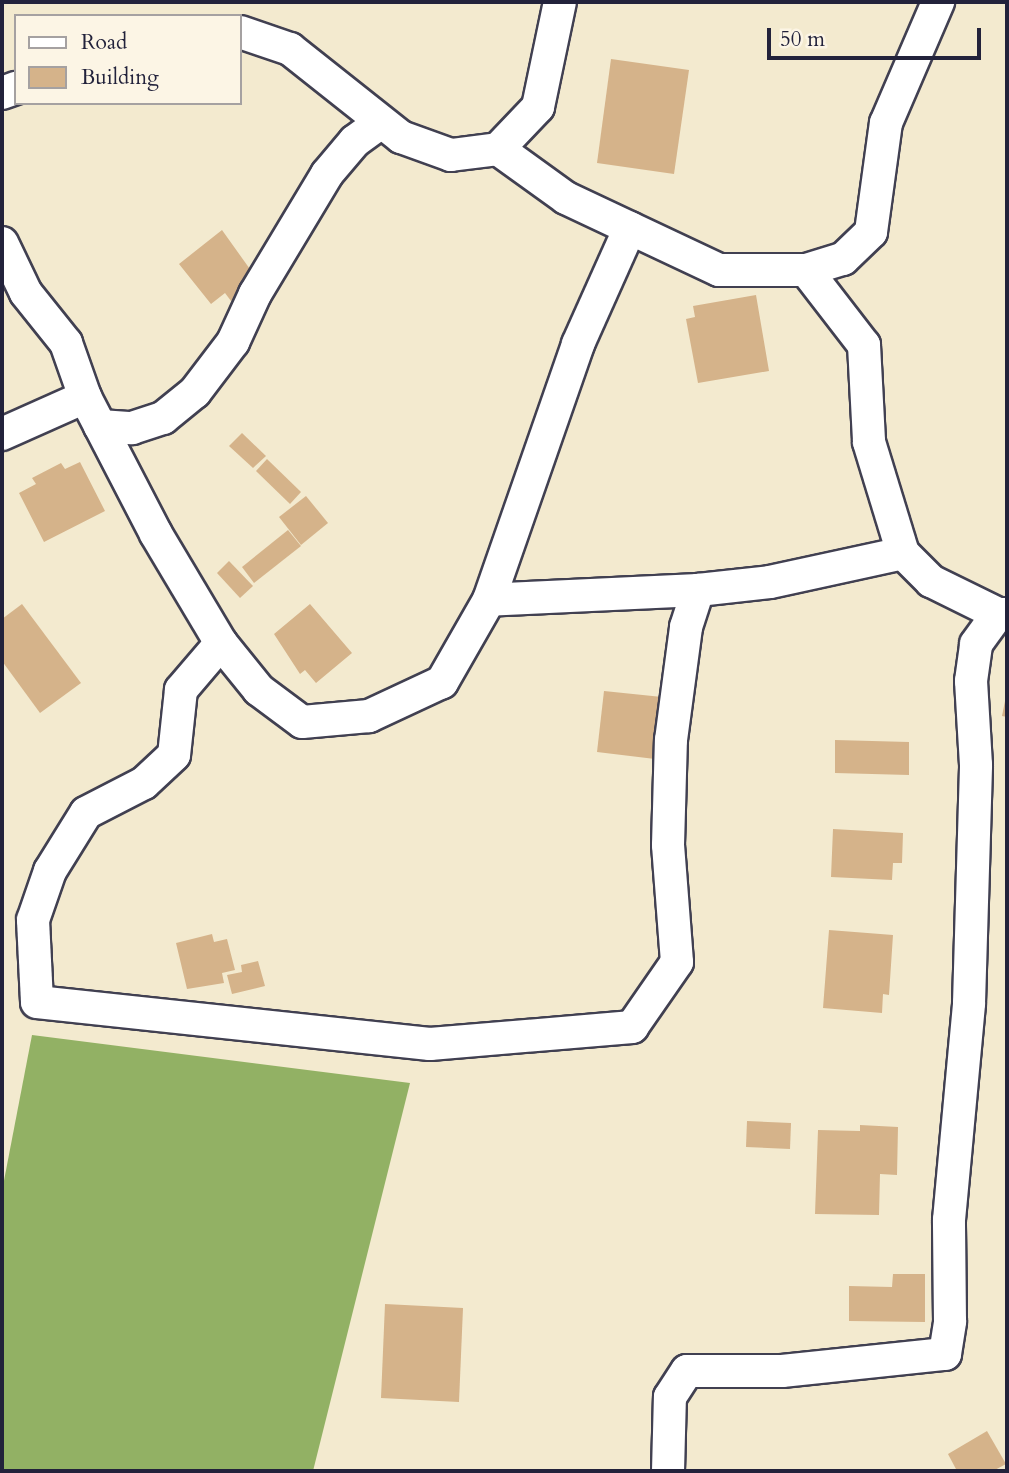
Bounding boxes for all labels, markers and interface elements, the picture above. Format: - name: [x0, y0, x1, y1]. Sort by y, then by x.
- legend: [14, 14, 242, 105]
- scale bar: [771, 14, 984, 58]
- text: 50 m: [780, 25, 825, 54]
- text: Road: [81, 28, 127, 57]
- text: Building: [81, 63, 159, 92]

